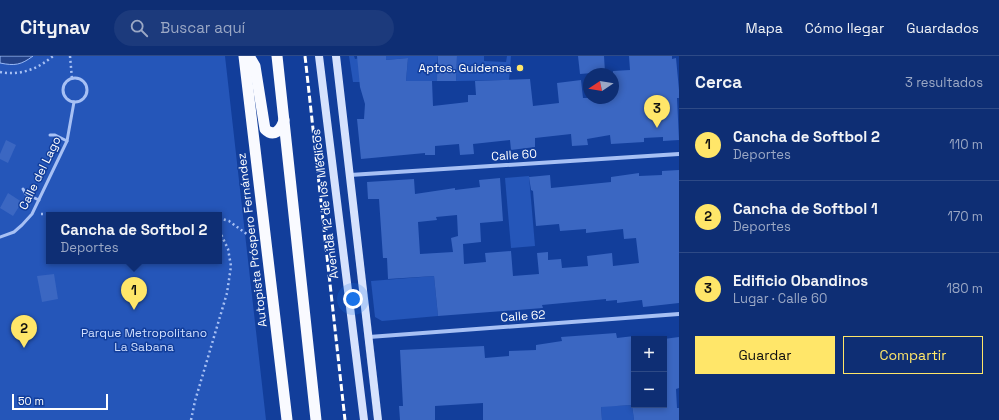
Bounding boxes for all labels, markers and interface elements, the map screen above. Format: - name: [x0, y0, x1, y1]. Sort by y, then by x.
- search box: [114, 10, 394, 46]
- text: Citynav: [20, 15, 90, 40]
- icon: search: [128, 17, 150, 39]
- text: Buscar aquí: [160, 18, 245, 37]
- text: Mapa: [746, 19, 783, 37]
- text: Cómo llegar: [805, 19, 884, 37]
- text: Guardados: [906, 19, 979, 37]
- place label: Aptos. Guidensa: [419, 60, 512, 76]
- marker: Aptos. Guidensa: [515, 63, 525, 73]
- north arrow: [583, 68, 619, 104]
- text: Cerca: [695, 71, 742, 93]
- text: 3 resultados: [905, 74, 983, 91]
- pin: 3: [644, 95, 670, 128]
- text: Cancha de Softbol 2: [733, 127, 880, 146]
- street label: Avenida 12 de los Médicos: [308, 128, 342, 280]
- street label: Calle del Lago: [15, 134, 65, 212]
- text: 1: [705, 136, 711, 153]
- text: 110 m: [949, 136, 983, 153]
- street label: Calle 60: [491, 145, 537, 165]
- text: Deportes: [733, 146, 791, 163]
- street label: Autopista Próspero Fernández: [233, 152, 271, 328]
- text: Cancha de Softbol 1: [733, 199, 878, 218]
- text: 2: [704, 208, 712, 225]
- text: 170 m: [947, 208, 983, 225]
- popup: [46, 212, 222, 264]
- text: Deportes: [733, 218, 791, 235]
- text: Cancha de Softbol 2: [61, 220, 207, 239]
- text: Deportes: [61, 239, 119, 256]
- text: Edificio Obandinos: [733, 271, 868, 290]
- pin: 1: [121, 277, 147, 310]
- text: 3: [704, 280, 712, 297]
- text: 180 m: [947, 280, 983, 297]
- your location: [343, 289, 363, 309]
- text: Lugar · Calle 60: [733, 290, 827, 307]
- street label: Calle 62: [500, 306, 546, 326]
- pin: 2: [11, 315, 37, 348]
- park label: Parque Metropolitano La Sabana: [81, 325, 207, 355]
- map controls: [631, 336, 667, 408]
- button: +: [631, 336, 667, 372]
- button: Guardar: [695, 336, 835, 374]
- button: Compartir: [843, 336, 983, 374]
- button: −: [631, 372, 667, 408]
- scale bar: [12, 392, 108, 411]
- text: 50 m: [18, 394, 44, 408]

